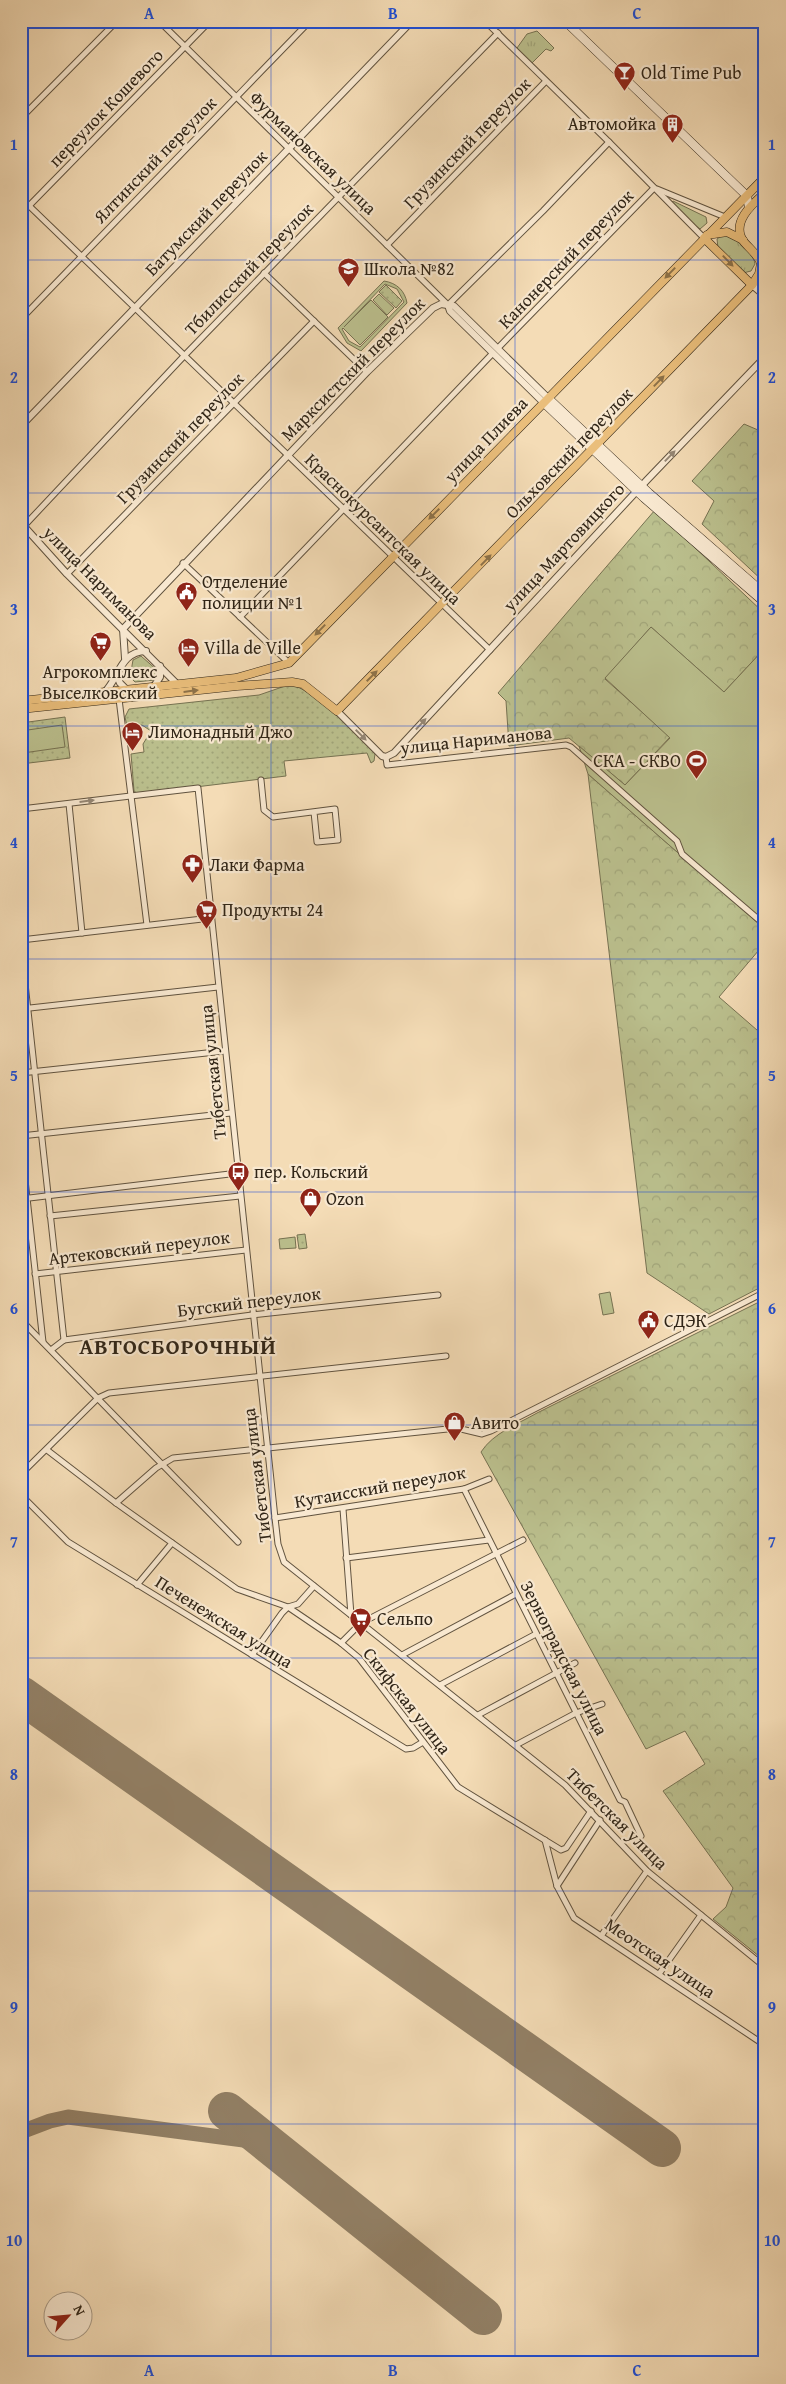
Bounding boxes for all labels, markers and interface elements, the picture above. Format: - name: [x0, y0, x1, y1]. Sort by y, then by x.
- text: A: [144, 1, 155, 25]
- text: B: [388, 1, 398, 25]
- text: C: [632, 1, 642, 25]
- street label: переулок Кошевого: [42, 42, 169, 173]
- place label: Old Time Pub: [641, 59, 742, 86]
- bar icon: Old Time Pub: [613, 61, 637, 92]
- street label: Грузинский переулок: [397, 70, 537, 215]
- street label: Фурмановская улица: [244, 85, 383, 221]
- street label: Ялтинский переулок: [86, 90, 223, 230]
- place label: Автомойка: [568, 110, 656, 137]
- building icon: Автомойка: [660, 112, 684, 143]
- text: 1: [10, 132, 18, 156]
- text: 1: [768, 132, 776, 156]
- street label: Батумский переулок: [138, 143, 274, 282]
- street label: Канонерский переулок: [492, 182, 640, 335]
- street label: Тбилисский переулок: [178, 196, 320, 341]
- place label: Школа №82: [364, 255, 454, 282]
- one-way arrow: [722, 255, 734, 267]
- school or university icon: Школа №82: [336, 257, 360, 288]
- one-way arrow: [664, 266, 676, 278]
- street label: Марксистский переулок: [274, 290, 431, 447]
- text: 2: [10, 365, 18, 389]
- street label: Грузинский переулок: [110, 365, 250, 510]
- text: 2: [768, 365, 776, 389]
- one-way arrow: [653, 375, 665, 387]
- street label: Ольховский переулок: [499, 380, 639, 524]
- street label: улица Плиева: [437, 390, 534, 490]
- street label: Краснокурсантская улица: [299, 446, 468, 611]
- one-way arrow: [664, 450, 676, 462]
- street label: улица Мартовицкого: [496, 476, 631, 618]
- one-way arrow: [428, 508, 440, 520]
- street label: улица Нариманова: [36, 519, 164, 646]
- one-way arrow: [479, 555, 491, 567]
- place label: Отделение полиции №1: [202, 568, 303, 616]
- public building icon: Отделение полиции №1: [174, 580, 198, 611]
- text: 3: [10, 597, 18, 621]
- text: 3: [768, 597, 776, 621]
- one-way arrow: [314, 624, 326, 636]
- supermarket icon: Агрокомплекс Выселковский: [88, 630, 112, 661]
- place label: Villa de Ville: [204, 634, 301, 661]
- hotel icon: Villa de Ville: [176, 636, 200, 667]
- place label: Агрокомплекс Выселковский: [42, 658, 158, 706]
- one-way arrow: [366, 671, 378, 683]
- one-way arrow: [183, 687, 199, 695]
- place label: Лимонадный Джо: [148, 718, 293, 745]
- street label: улица Нариманова: [398, 718, 553, 761]
- one-way arrow: [415, 718, 427, 730]
- hotel icon: Лимонадный Джо: [120, 720, 144, 751]
- one-way arrow: [355, 729, 367, 741]
- place label: СКА - СКВО: [593, 747, 681, 774]
- sports icon: СКА - СКВО: [685, 749, 709, 780]
- one-way arrow: [79, 797, 95, 805]
- text: 4: [10, 830, 18, 854]
- text: 4: [768, 830, 776, 854]
- place label: Лаки Фарма: [209, 851, 305, 878]
- pharmacy icon: Лаки Фарма: [181, 853, 205, 884]
- place label: Продукты 24: [222, 896, 323, 923]
- supermarket icon: Продукты 24: [194, 898, 218, 929]
- street label: Тибетская улица: [192, 1003, 233, 1140]
- text: 5: [10, 1063, 18, 1087]
- text: 5: [768, 1063, 776, 1087]
- place label: пер. Кольский: [254, 1158, 368, 1185]
- bus stop icon: пер. Кольский: [226, 1160, 250, 1191]
- place label: Ozon: [326, 1185, 364, 1212]
- shop icon: Ozon: [298, 1187, 322, 1218]
- street label: Артековский переулок: [47, 1223, 232, 1272]
- street label: Бугский переулок: [176, 1279, 323, 1324]
- text: 6: [10, 1296, 18, 1320]
- text: 6: [768, 1296, 776, 1320]
- place label: СДЭК: [664, 1307, 707, 1334]
- public building icon: СДЭК: [636, 1309, 660, 1340]
- district label: АВТОСБОРОЧНЫЙ: [79, 1330, 277, 1362]
- street label: Тибетская улица: [235, 1406, 278, 1544]
- place label: Авито: [471, 1409, 519, 1436]
- shop icon: Авито: [443, 1411, 467, 1442]
- street label: Кутаисский переулок: [292, 1458, 468, 1515]
- text: 7: [10, 1529, 18, 1553]
- text: 7: [768, 1529, 776, 1553]
- street label: Печенежская улица: [150, 1568, 299, 1675]
- street label: Зерноградская улица: [514, 1576, 615, 1740]
- place label: Сельпо: [377, 1605, 433, 1632]
- supermarket icon: Сельпо: [349, 1607, 373, 1638]
- street label: Скифская улица: [357, 1641, 458, 1760]
- street label: Тибетская улица: [560, 1761, 675, 1876]
- text: 8: [10, 1762, 18, 1786]
- text: 8: [768, 1762, 776, 1786]
- street label: Меотская улица: [600, 1911, 721, 2005]
- text: 9: [10, 1995, 18, 2019]
- text: 9: [768, 1995, 776, 2019]
- text: 10: [6, 2228, 22, 2252]
- text: 10: [764, 2228, 780, 2252]
- north arrow: [42, 2292, 92, 2342]
- text: N: [69, 2301, 91, 2319]
- text: A: [144, 2358, 155, 2382]
- text: B: [388, 2358, 398, 2382]
- text: C: [632, 2358, 642, 2382]

